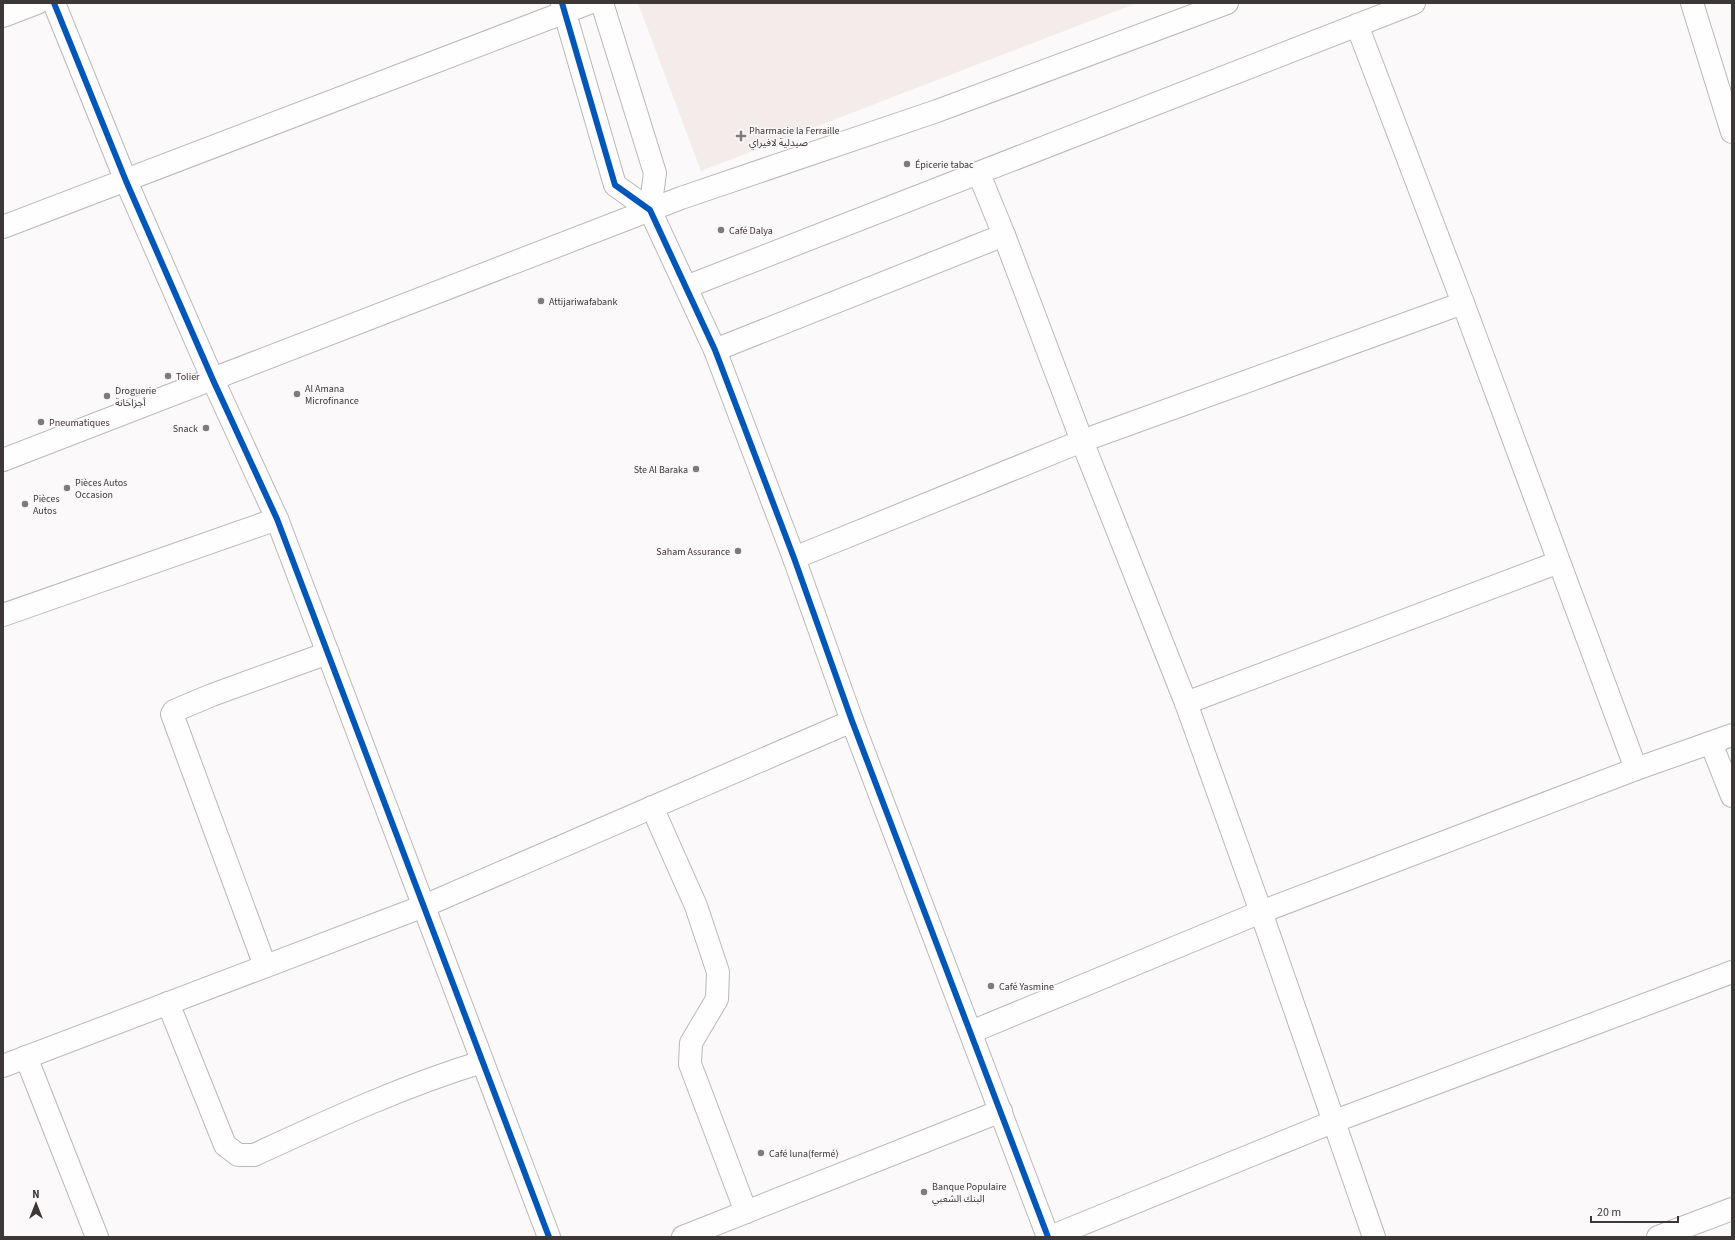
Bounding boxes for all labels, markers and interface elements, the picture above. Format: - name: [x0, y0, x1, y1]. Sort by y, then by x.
- place label: Pharmacie la Ferraille صيدلية لافيراي: [749, 124, 840, 150]
- marker: Pharmacie la Ferraille صيدلية لافيراي: [736, 131, 746, 141]
- place label: Épicerie tabac: [915, 158, 974, 172]
- marker: Épicerie tabac: [902, 159, 912, 169]
- place label: Café Dalya: [729, 224, 773, 238]
- marker: Café Dalya: [716, 225, 726, 235]
- place label: Attijariwafabank: [549, 295, 618, 309]
- marker: Attijariwafabank: [536, 296, 546, 306]
- place label: Tolier: [176, 370, 200, 384]
- marker: Tolier: [163, 371, 173, 381]
- place label: Al Amana Microfinance: [305, 382, 359, 408]
- place label: Droguerie أجزاخانة: [115, 384, 156, 410]
- marker: Al Amana Microfinance: [292, 389, 302, 399]
- marker: Droguerie أجزاخانة: [102, 391, 112, 401]
- place label: Pneumatiques: [49, 416, 110, 430]
- marker: Pneumatiques: [36, 417, 46, 427]
- place label: Snack: [173, 422, 198, 436]
- marker: Snack: [201, 423, 211, 433]
- place label: Ste Al Baraka: [634, 463, 688, 477]
- marker: Ste Al Baraka: [691, 464, 701, 474]
- place label: Pièces Autos Occasion: [75, 476, 127, 502]
- marker: Pièces Autos Occasion: [62, 483, 72, 493]
- place label: Pièces Autos: [33, 492, 60, 518]
- marker: Pièces Autos: [20, 499, 30, 509]
- place label: Saham Assurance: [656, 545, 730, 559]
- marker: Saham Assurance: [733, 546, 743, 556]
- place label: Café Yasmine: [999, 980, 1054, 994]
- marker: Café Yasmine: [986, 981, 996, 991]
- place label: Café luna(fermé): [769, 1147, 839, 1161]
- marker: Café luna(fermé): [756, 1148, 766, 1158]
- place label: Banque Populaire البنك الشعبي: [932, 1180, 1007, 1206]
- north arrow: [16, 1184, 56, 1224]
- text: N: [32, 1187, 40, 1202]
- marker: Banque Populaire البنك الشعبي: [919, 1187, 929, 1197]
- scale bar: [1591, 1198, 1678, 1224]
- text: 20 m: [1597, 1204, 1621, 1221]

